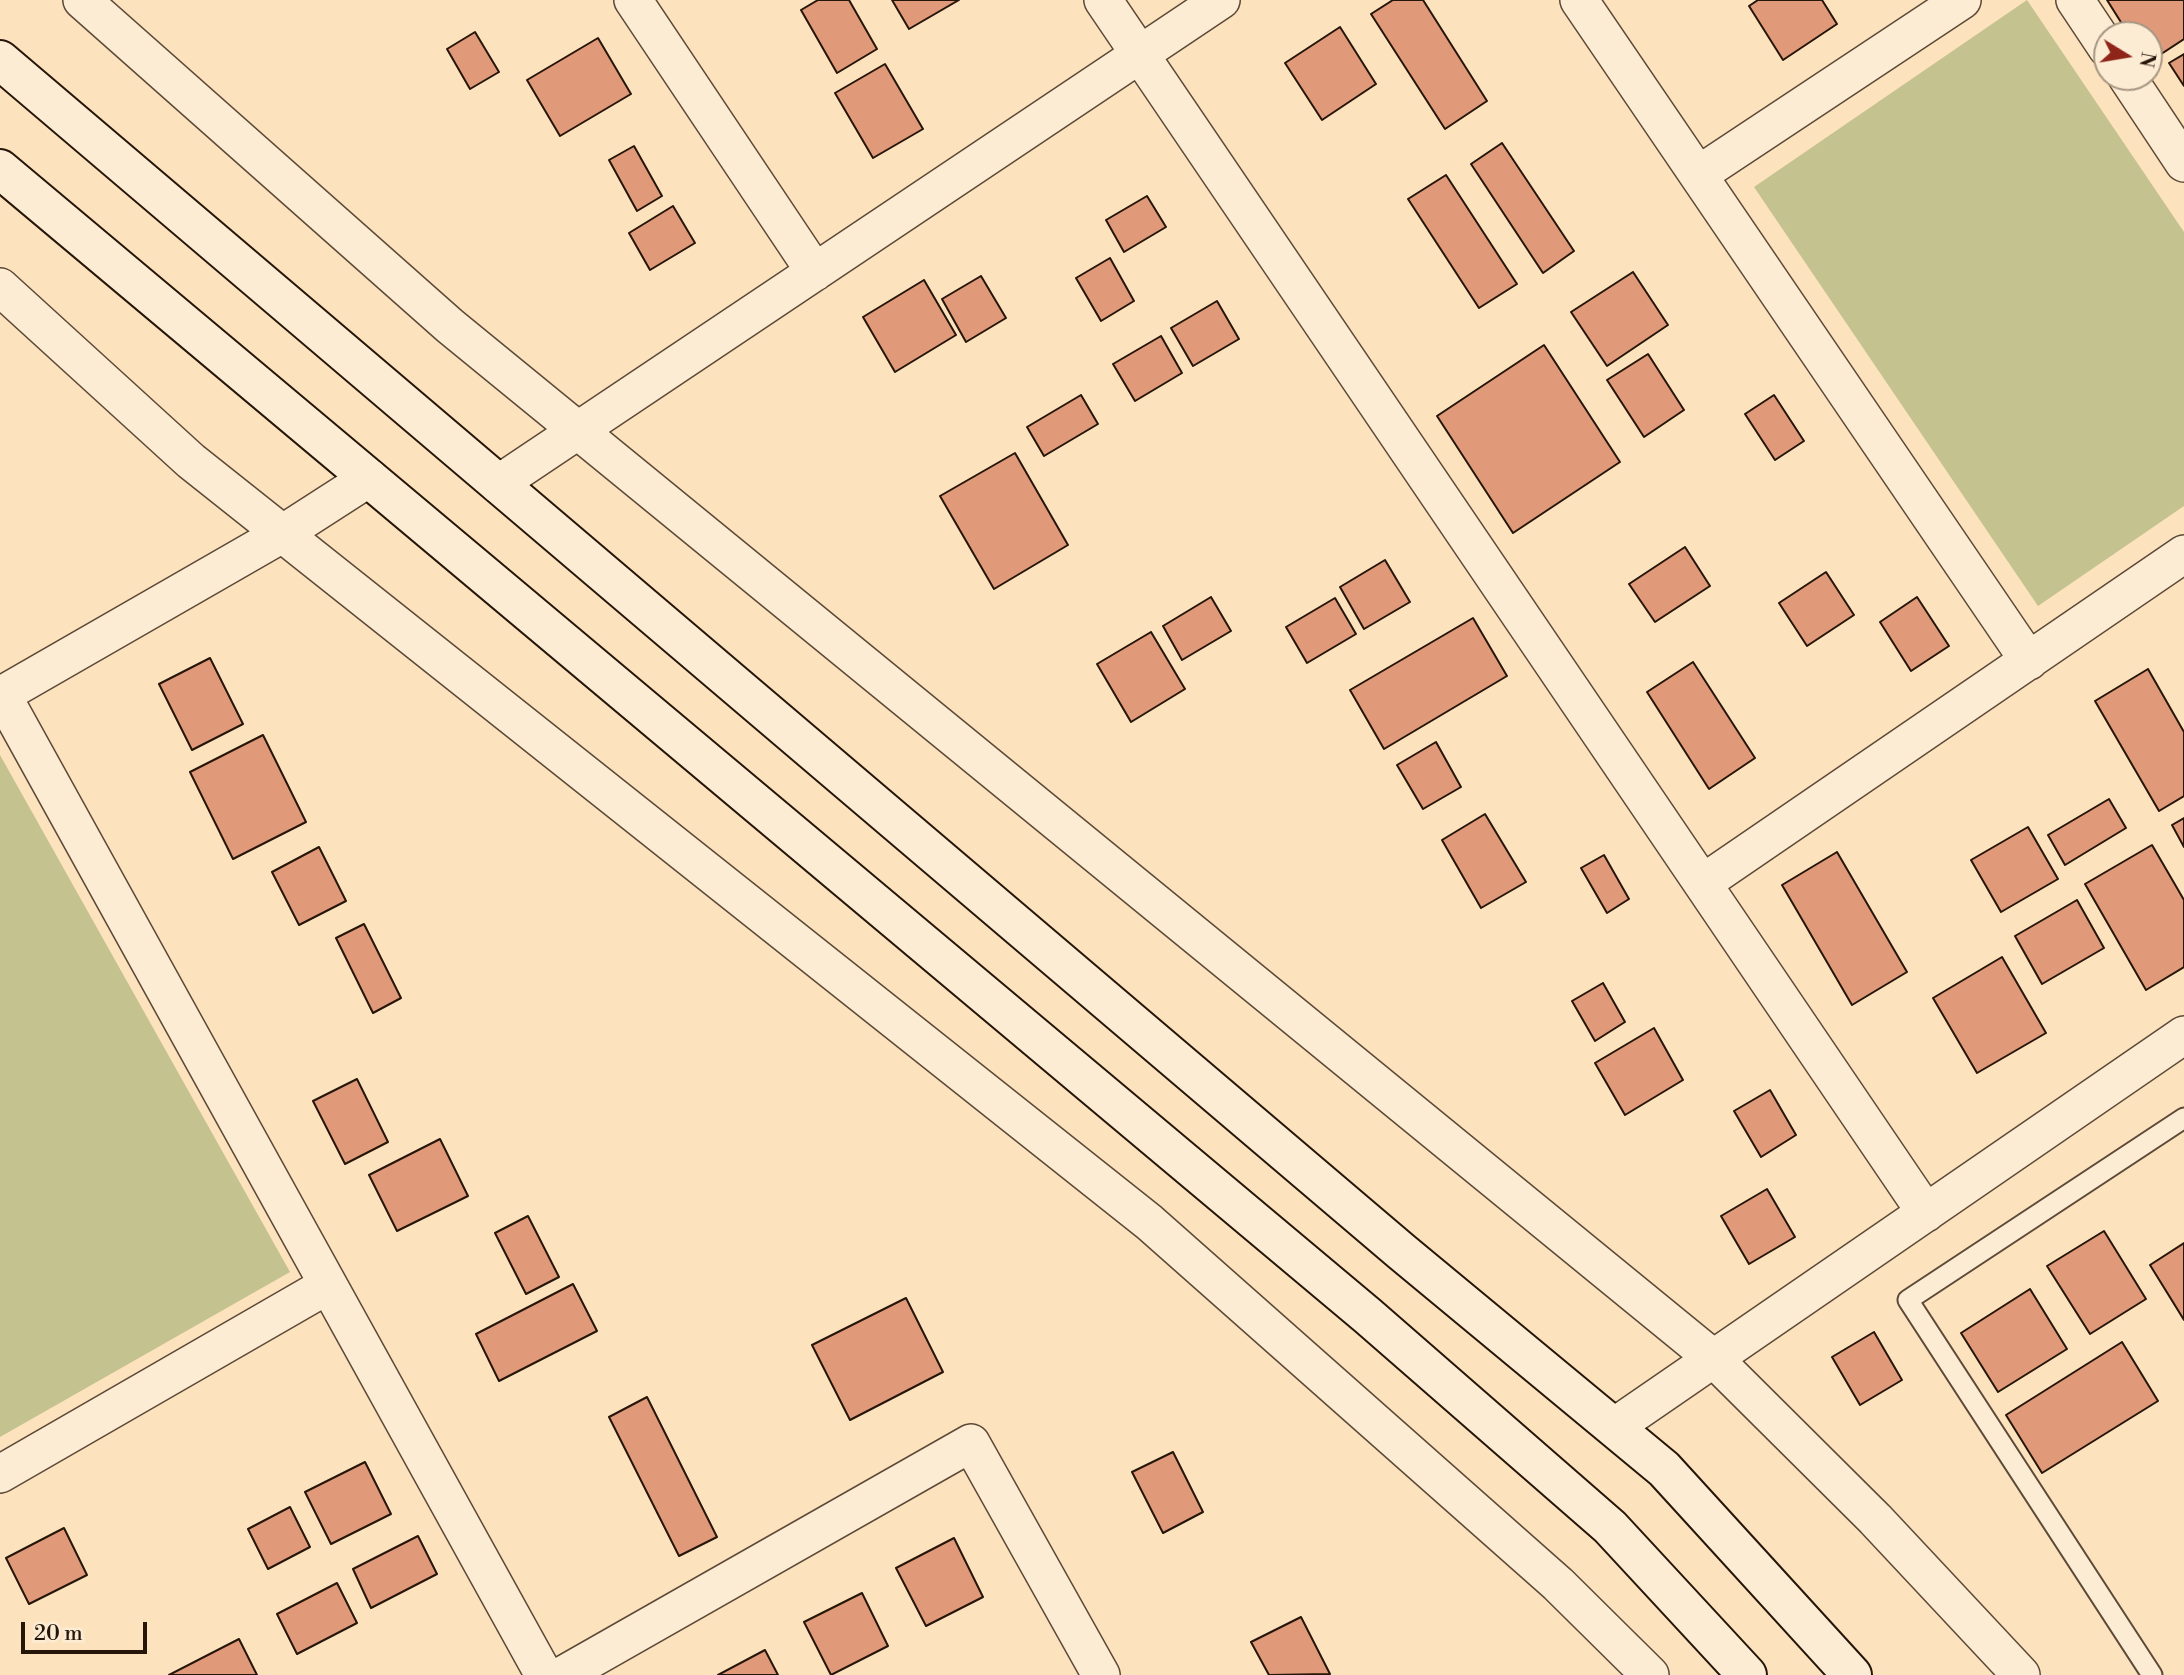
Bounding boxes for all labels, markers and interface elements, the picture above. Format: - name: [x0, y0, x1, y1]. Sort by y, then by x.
- north arrow: [2093, 21, 2163, 91]
- text: N: [2133, 50, 2160, 69]
- scale bar: [24, 1608, 150, 1652]
- text: 20 m: [34, 1621, 83, 1647]

